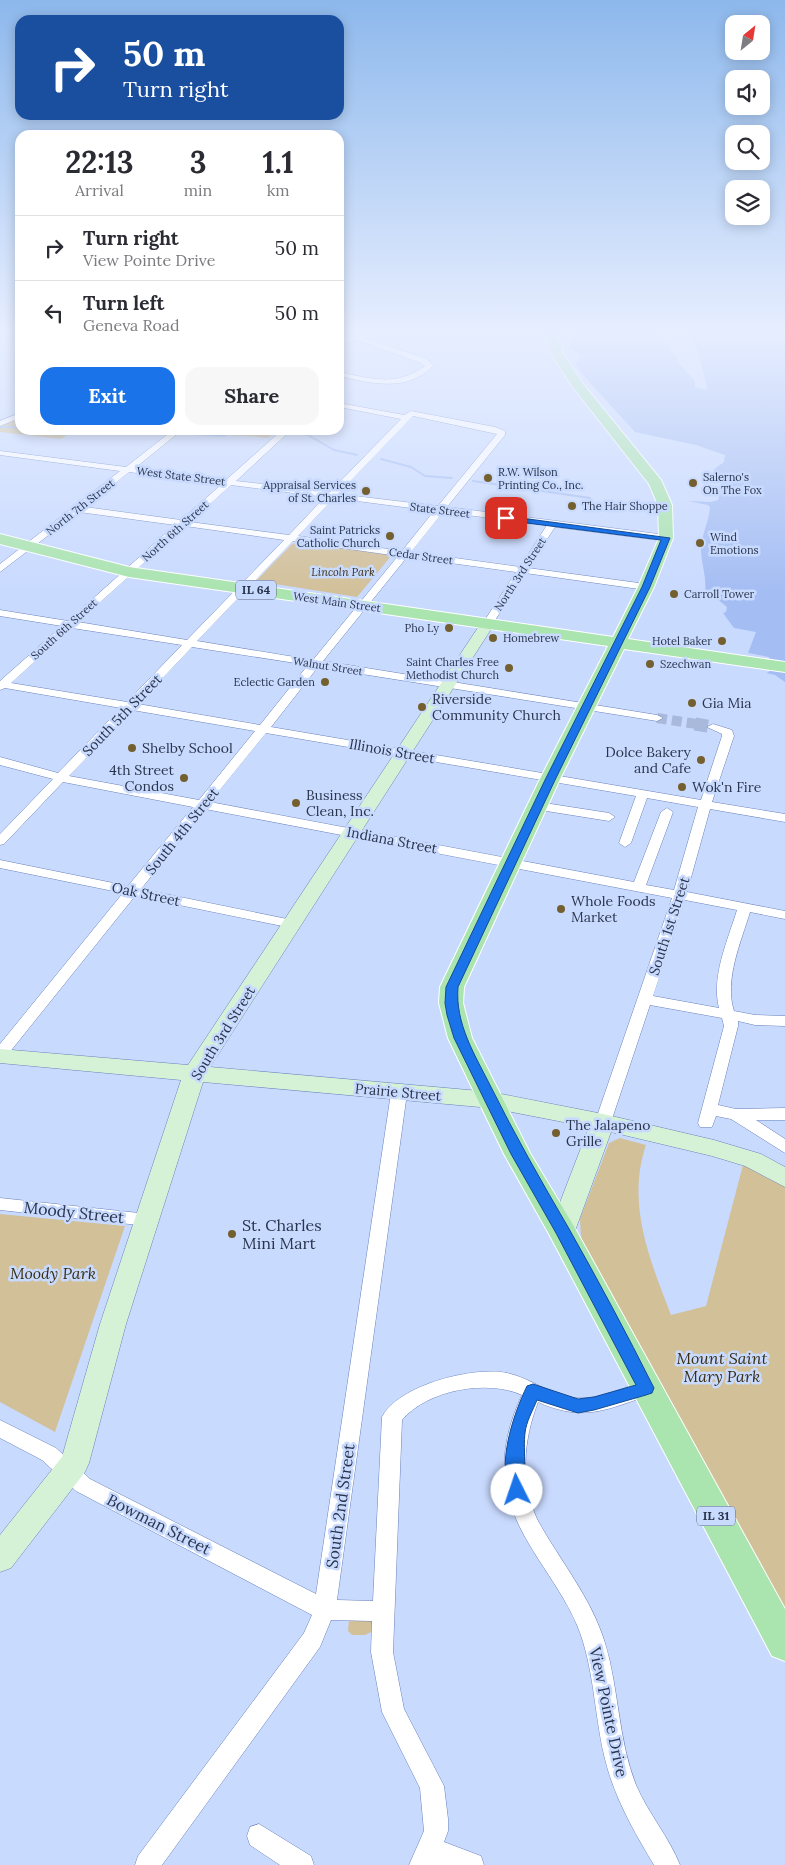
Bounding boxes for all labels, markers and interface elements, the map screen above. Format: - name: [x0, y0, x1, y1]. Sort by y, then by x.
- north arrow: [725, 15, 770, 60]
- map controls: [725, 15, 770, 225]
- text: 50 m: [123, 31, 206, 76]
- icon: right: [40, 35, 105, 100]
- button: sound: [725, 70, 770, 115]
- text: Turn right: [123, 75, 228, 103]
- button: search: [725, 125, 770, 170]
- text: 22:13: [65, 143, 134, 181]
- text: 3: [190, 143, 206, 181]
- text: 1.1: [262, 143, 294, 181]
- text: Arrival: [75, 180, 124, 200]
- text: min: [184, 180, 212, 200]
- text: km: [267, 180, 290, 200]
- button: layers: [725, 180, 770, 225]
- text: Turn right: [83, 226, 179, 250]
- icon: right: [40, 234, 68, 262]
- text: 50 m: [275, 236, 319, 260]
- text: View Pointe Drive: [83, 250, 215, 270]
- text: Turn left: [83, 291, 164, 315]
- icon: left: [40, 299, 68, 327]
- text: 50 m: [275, 301, 319, 325]
- text: Geneva Road: [83, 315, 180, 335]
- button: Exit: [40, 367, 175, 425]
- button: Share: [185, 367, 319, 425]
- street label: West State Street: [136, 464, 227, 488]
- place label: R.W. Wilson Printing Co., Inc.: [498, 465, 583, 492]
- place label: Salerno's On The Fox: [703, 470, 762, 497]
- marker: R.W. Wilson Printing Co., Inc.: [482, 472, 494, 484]
- street label: North 7th Street: [43, 475, 118, 538]
- marker: Salerno's On The Fox: [687, 477, 699, 489]
- place label: Appraisal Services of St. Charles: [262, 478, 356, 505]
- marker: Appraisal Services of St. Charles: [360, 485, 372, 497]
- street label: North 6th Street: [139, 497, 212, 564]
- pin: [485, 497, 527, 539]
- street label: State Street: [409, 499, 472, 521]
- place label: The Hair Shoppe: [582, 499, 668, 513]
- marker: The Hair Shoppe: [566, 500, 578, 512]
- icon: arrive: [492, 504, 520, 532]
- place label: Saint Patricks Catholic Church: [297, 523, 380, 550]
- marker: Saint Patricks Catholic Church: [384, 530, 396, 542]
- place label: Wind Emotions: [710, 530, 759, 557]
- street label: North 3rd Street: [491, 534, 549, 613]
- marker: Wind Emotions: [694, 537, 706, 549]
- street label: Cedar Street: [388, 545, 455, 568]
- park label: Lincoln Park: [311, 565, 375, 579]
- road number: IL 64: [236, 580, 276, 600]
- place label: Carroll Tower: [684, 587, 755, 601]
- marker: Carroll Tower: [668, 588, 680, 600]
- street label: West Main Street: [292, 589, 382, 615]
- street label: South 6th Street: [28, 595, 101, 662]
- place label: Pho Ly: [405, 621, 439, 635]
- marker: Pho Ly: [443, 622, 455, 634]
- place label: Homebrew: [503, 631, 560, 645]
- marker: Homebrew: [487, 632, 499, 644]
- place label: Hotel Baker: [652, 634, 712, 648]
- marker: Hotel Baker: [716, 635, 728, 647]
- street label: Walnut Street: [292, 654, 365, 679]
- place label: Saint Charles Free Methodist Church: [406, 655, 499, 682]
- place label: Szechwan: [660, 657, 711, 671]
- marker: Szechwan: [644, 658, 656, 670]
- marker: Saint Charles Free Methodist Church: [503, 662, 515, 674]
- street label: South 5th Street: [78, 670, 166, 760]
- place label: Eclectic Garden: [234, 675, 315, 689]
- marker: Eclectic Garden: [319, 676, 331, 688]
- place label: Riverside Community Church: [432, 690, 561, 724]
- place label: Gia Mia: [702, 694, 752, 712]
- marker: Gia Mia: [686, 697, 698, 709]
- marker: Riverside Community Church: [416, 701, 428, 713]
- street label: Illinois Street: [348, 735, 437, 767]
- place label: Shelby School: [142, 739, 233, 757]
- marker: Shelby School: [126, 742, 138, 754]
- place label: Dolce Bakery and Cafe: [605, 743, 692, 777]
- marker: Dolce Bakery and Cafe: [695, 754, 707, 766]
- place label: 4th Street Condos: [109, 761, 175, 795]
- marker: 4th Street Condos: [178, 772, 190, 784]
- place label: Wok'n Fire: [692, 778, 762, 796]
- marker: Wok'n Fire: [676, 781, 688, 793]
- street label: South 4th Street: [141, 783, 223, 878]
- place label: Business Clean, Inc.: [306, 786, 374, 820]
- marker: Business Clean, Inc.: [290, 797, 302, 809]
- street label: Indiana Street: [345, 822, 439, 858]
- street label: South 1st Street: [645, 874, 694, 977]
- street label: Oak Street: [110, 878, 182, 910]
- place label: Whole Foods Market: [571, 892, 656, 926]
- marker: Whole Foods Market: [555, 903, 567, 915]
- street label: South 3rd Street: [187, 982, 259, 1083]
- street label: Prairie Street: [354, 1079, 442, 1105]
- place label: The Jalapeno Grille: [566, 1116, 651, 1150]
- marker: The Jalapeno Grille: [550, 1127, 562, 1139]
- street label: Moody Street: [23, 1197, 126, 1227]
- place label: St. Charles Mini Mart: [242, 1215, 322, 1253]
- marker: St. Charles Mini Mart: [226, 1228, 238, 1240]
- park label: Moody Park: [10, 1263, 96, 1283]
- park label: Mount Saint Mary Park: [677, 1348, 768, 1386]
- street label: South 2nd Street: [321, 1442, 359, 1569]
- position arrow: [490, 1463, 542, 1515]
- street label: Bowman Street: [104, 1489, 215, 1559]
- road number: IL 31: [697, 1506, 735, 1525]
- street label: View Pointe Drive: [585, 1644, 633, 1779]

